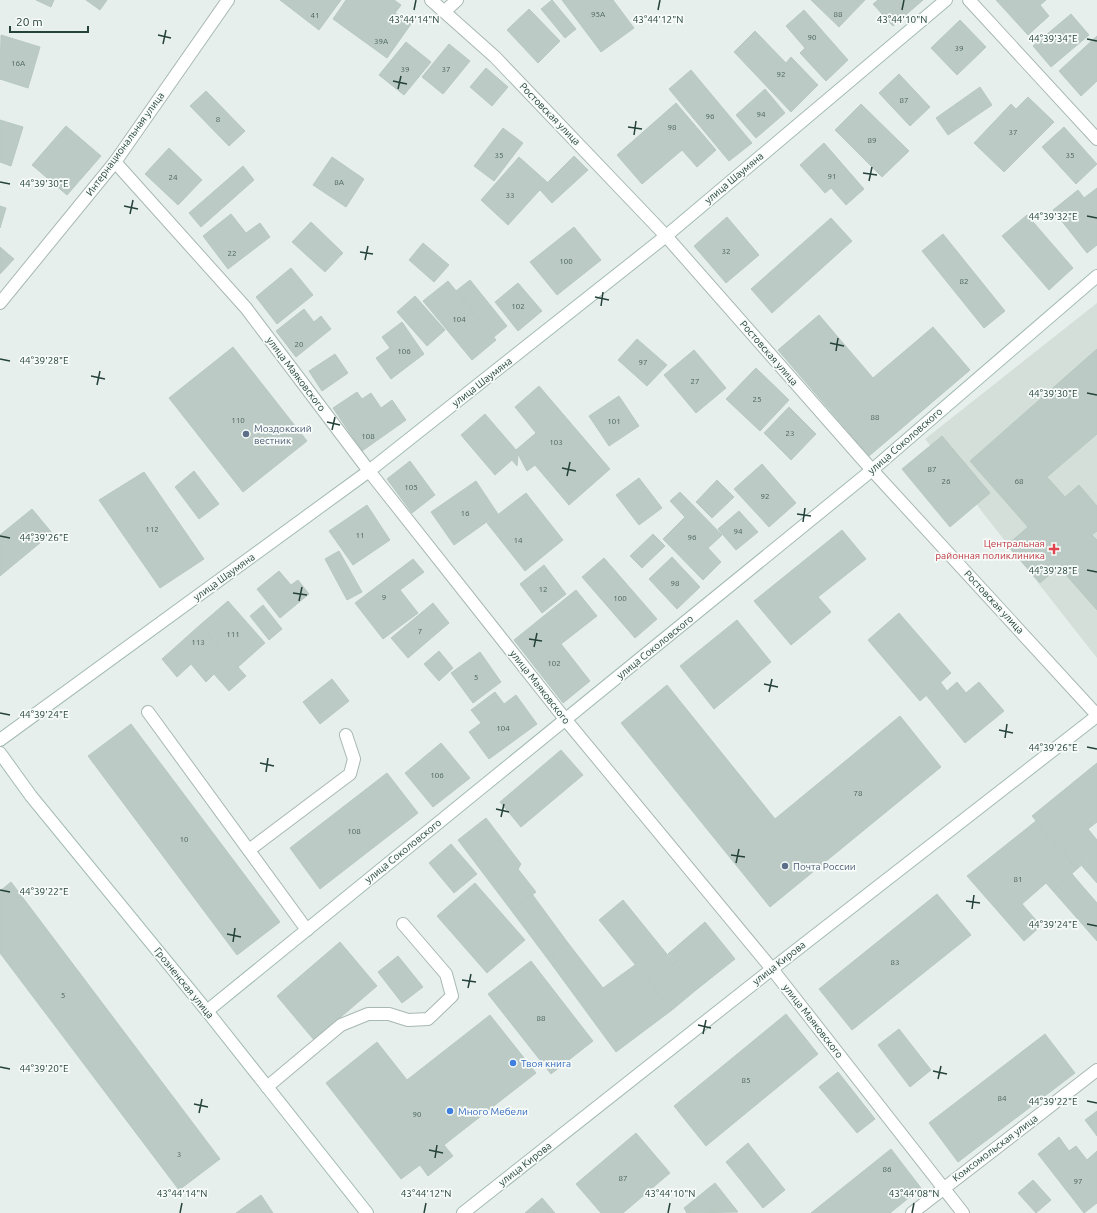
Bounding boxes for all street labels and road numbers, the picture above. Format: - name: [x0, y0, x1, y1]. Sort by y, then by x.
- street label: Ростовская улица: [517, 81, 583, 147]
- street label: Интернациональная улица: [84, 90, 166, 198]
- street label: улица Шаумяна: [703, 150, 765, 206]
- street label: Ростовская улица: [738, 318, 800, 388]
- street label: улица Маяковского: [264, 335, 328, 414]
- street label: улица Шаумяна: [450, 355, 514, 409]
- street label: улица Соколовского: [866, 406, 945, 476]
- street label: улица Шаумяна: [191, 551, 257, 603]
- street label: Ростовская улица: [962, 568, 1026, 636]
- street label: улица Соколовского: [615, 613, 695, 681]
- street label: улица Маяковского: [508, 648, 572, 726]
- street label: улица Соколовского: [363, 817, 443, 885]
- street label: улица Кирова: [750, 939, 808, 987]
- street label: Грозненская улица: [152, 945, 216, 1021]
- street label: улица Маяковского: [781, 982, 845, 1060]
- street label: Комсомольская улица: [950, 1112, 1040, 1184]
- street label: улица Кирова: [496, 1140, 554, 1188]

